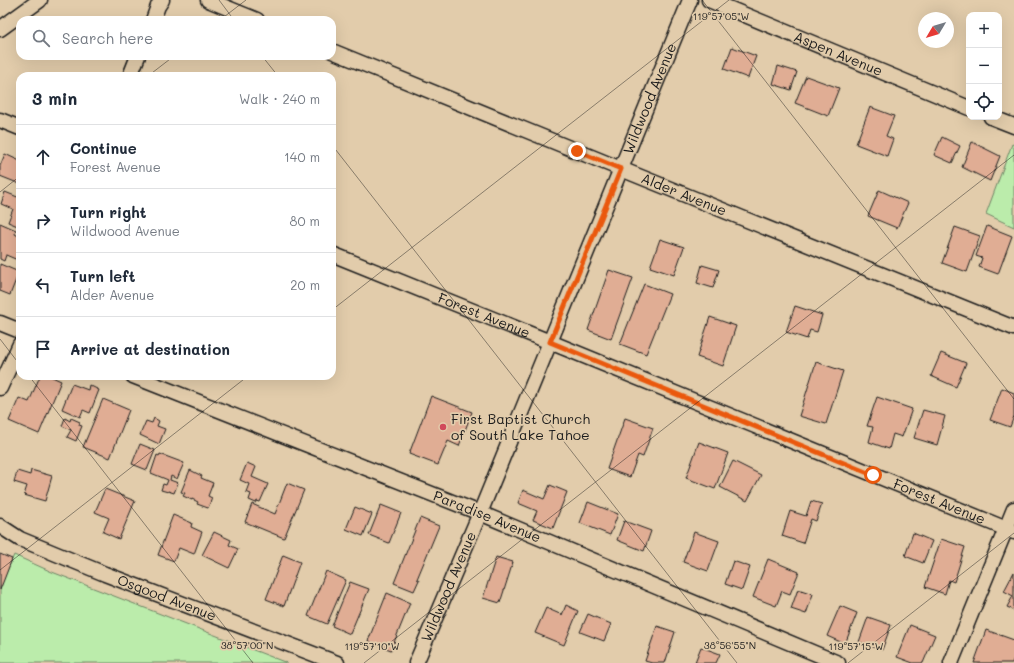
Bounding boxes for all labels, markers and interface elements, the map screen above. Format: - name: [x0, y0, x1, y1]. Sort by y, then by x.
- text: 119°57'05"W: [693, 9, 750, 23]
- north arrow: [918, 12, 954, 48]
- map controls: [966, 12, 1002, 120]
- button: +: [966, 12, 1002, 48]
- search box: [16, 16, 336, 60]
- street label: Aspen Avenue: [791, 26, 886, 80]
- icon: search: [30, 27, 52, 49]
- text: Search here: [62, 28, 153, 48]
- street label: Wildwood Avenue: [618, 40, 680, 157]
- button: −: [966, 48, 1002, 84]
- button: locate: [966, 84, 1002, 120]
- text: 3 min: [32, 87, 77, 109]
- text: Walk · 240 m: [239, 90, 320, 107]
- text: Continue: [70, 138, 137, 158]
- route end: [568, 142, 586, 160]
- icon: ahead: [32, 146, 54, 168]
- text: 140 m: [284, 148, 320, 165]
- text: Forest Avenue: [70, 158, 161, 175]
- street label: Alder Avenue: [638, 168, 730, 220]
- text: Turn right: [70, 202, 147, 222]
- icon: right: [32, 210, 54, 232]
- text: 80 m: [290, 212, 320, 229]
- text: Wildwood Avenue: [70, 222, 180, 239]
- text: Turn left: [70, 266, 135, 286]
- icon: left: [32, 274, 54, 296]
- text: 20 m: [290, 276, 320, 293]
- text: Alder Avenue: [70, 286, 154, 303]
- street label: Forest Avenue: [435, 288, 533, 342]
- icon: arrive: [32, 338, 54, 360]
- text: Arrive at destination: [70, 339, 230, 359]
- place label: First Baptist Church of South Lake Tahoe: [451, 409, 590, 444]
- marker: First Baptist Church of South Lake Tahoe: [438, 422, 448, 432]
- route start: [864, 466, 882, 484]
- street label: Forest Avenue: [891, 474, 989, 528]
- street label: Paradise Avenue: [431, 486, 544, 547]
- street label: Wildwood Avenue: [416, 528, 480, 645]
- street label: Osgood Avenue: [115, 570, 219, 625]
- text: 38°57'00"N: [221, 638, 273, 652]
- text: 38°56'55"N: [704, 638, 756, 652]
- text: 119°57'10"W: [344, 639, 400, 653]
- text: 119°57'15"W: [829, 639, 884, 653]

